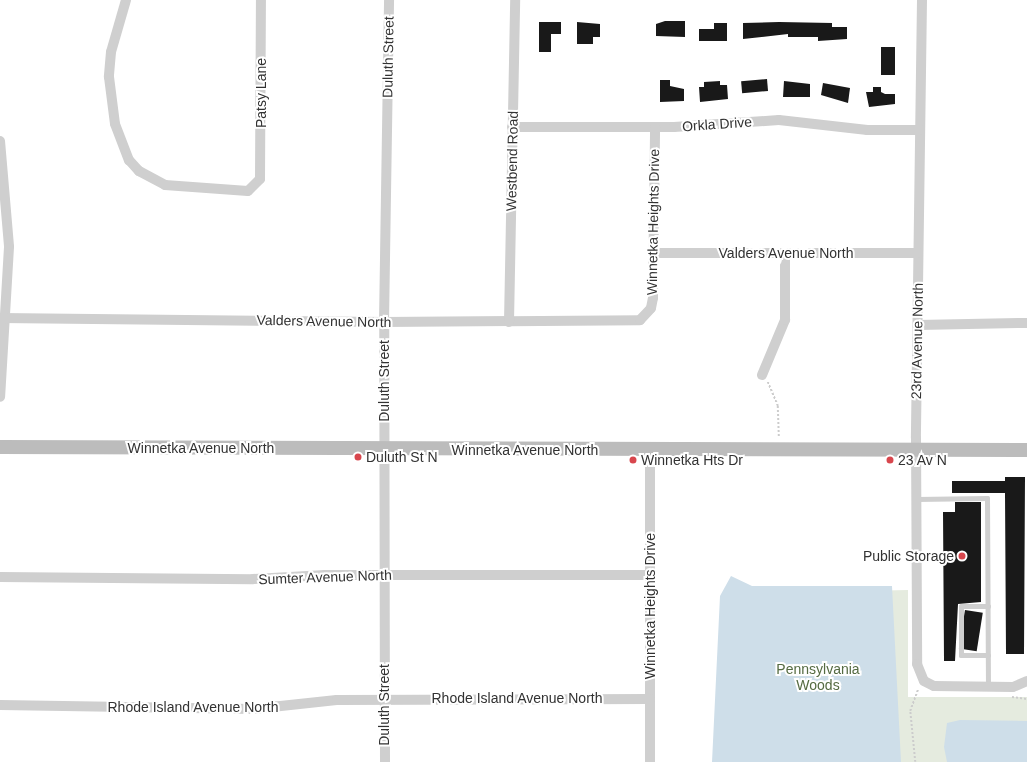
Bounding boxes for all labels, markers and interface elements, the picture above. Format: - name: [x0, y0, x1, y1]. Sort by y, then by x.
- street label: Duluth Street: [379, 16, 397, 98]
- street label: Patsy Lane: [253, 58, 269, 128]
- street label: Westbend Road: [503, 111, 521, 211]
- street label: Orkla Drive: [681, 113, 753, 135]
- street label: Winnetka Heights Drive: [643, 149, 663, 295]
- street label: Valders Avenue North: [718, 245, 854, 261]
- street label: 23rd Avenue North: [908, 282, 926, 400]
- street label: Valders Avenue North: [256, 311, 392, 331]
- street label: Duluth Street: [376, 340, 392, 422]
- street label: Winnetka Avenue North: [127, 440, 275, 456]
- street label: Winnetka Avenue North: [451, 442, 599, 458]
- place label: Duluth St N: [366, 449, 438, 465]
- marker: Duluth St N: [353, 452, 363, 462]
- place label: Winnetka Hts Dr: [641, 452, 743, 468]
- place label: 23 Av N: [898, 452, 948, 468]
- marker: Winnetka Hts Dr: [628, 455, 638, 465]
- marker: 23 Av N: [885, 455, 895, 465]
- street label: Winnetka Heights Drive: [642, 533, 658, 679]
- place label: Public Storage: [863, 548, 954, 564]
- marker: Public Storage: [957, 551, 967, 561]
- street label: Sumter Avenue North: [258, 566, 392, 588]
- park label: Pennsylvania Woods: [776, 661, 860, 694]
- street label: Duluth Street: [376, 664, 392, 746]
- street label: Rhode Island Avenue North: [431, 690, 603, 706]
- street label: Rhode Island Avenue North: [107, 699, 279, 715]

